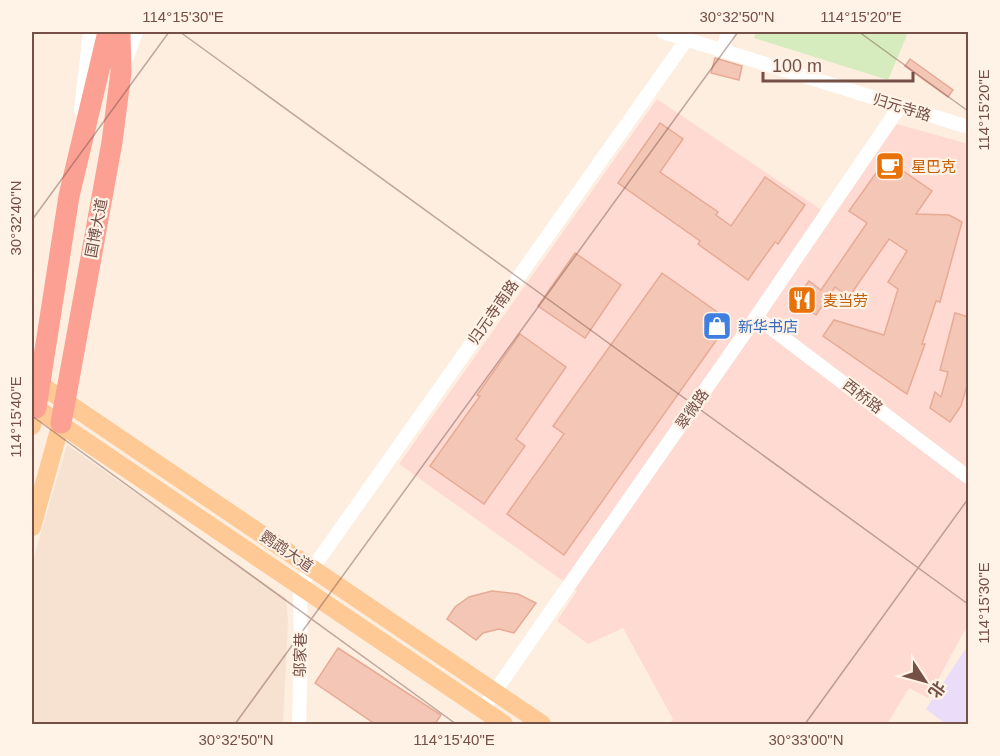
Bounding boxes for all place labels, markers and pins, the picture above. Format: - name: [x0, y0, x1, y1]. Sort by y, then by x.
- cafe icon: 星巴克: [874, 150, 906, 182]
- place label: 星巴克: [911, 158, 956, 175]
- restaurant icon: 麦当劳: [786, 284, 818, 316]
- place label: 麦当劳: [823, 292, 868, 309]
- shop icon: 新华书店: [701, 310, 733, 342]
- place label: 新华书店: [738, 318, 798, 335]

